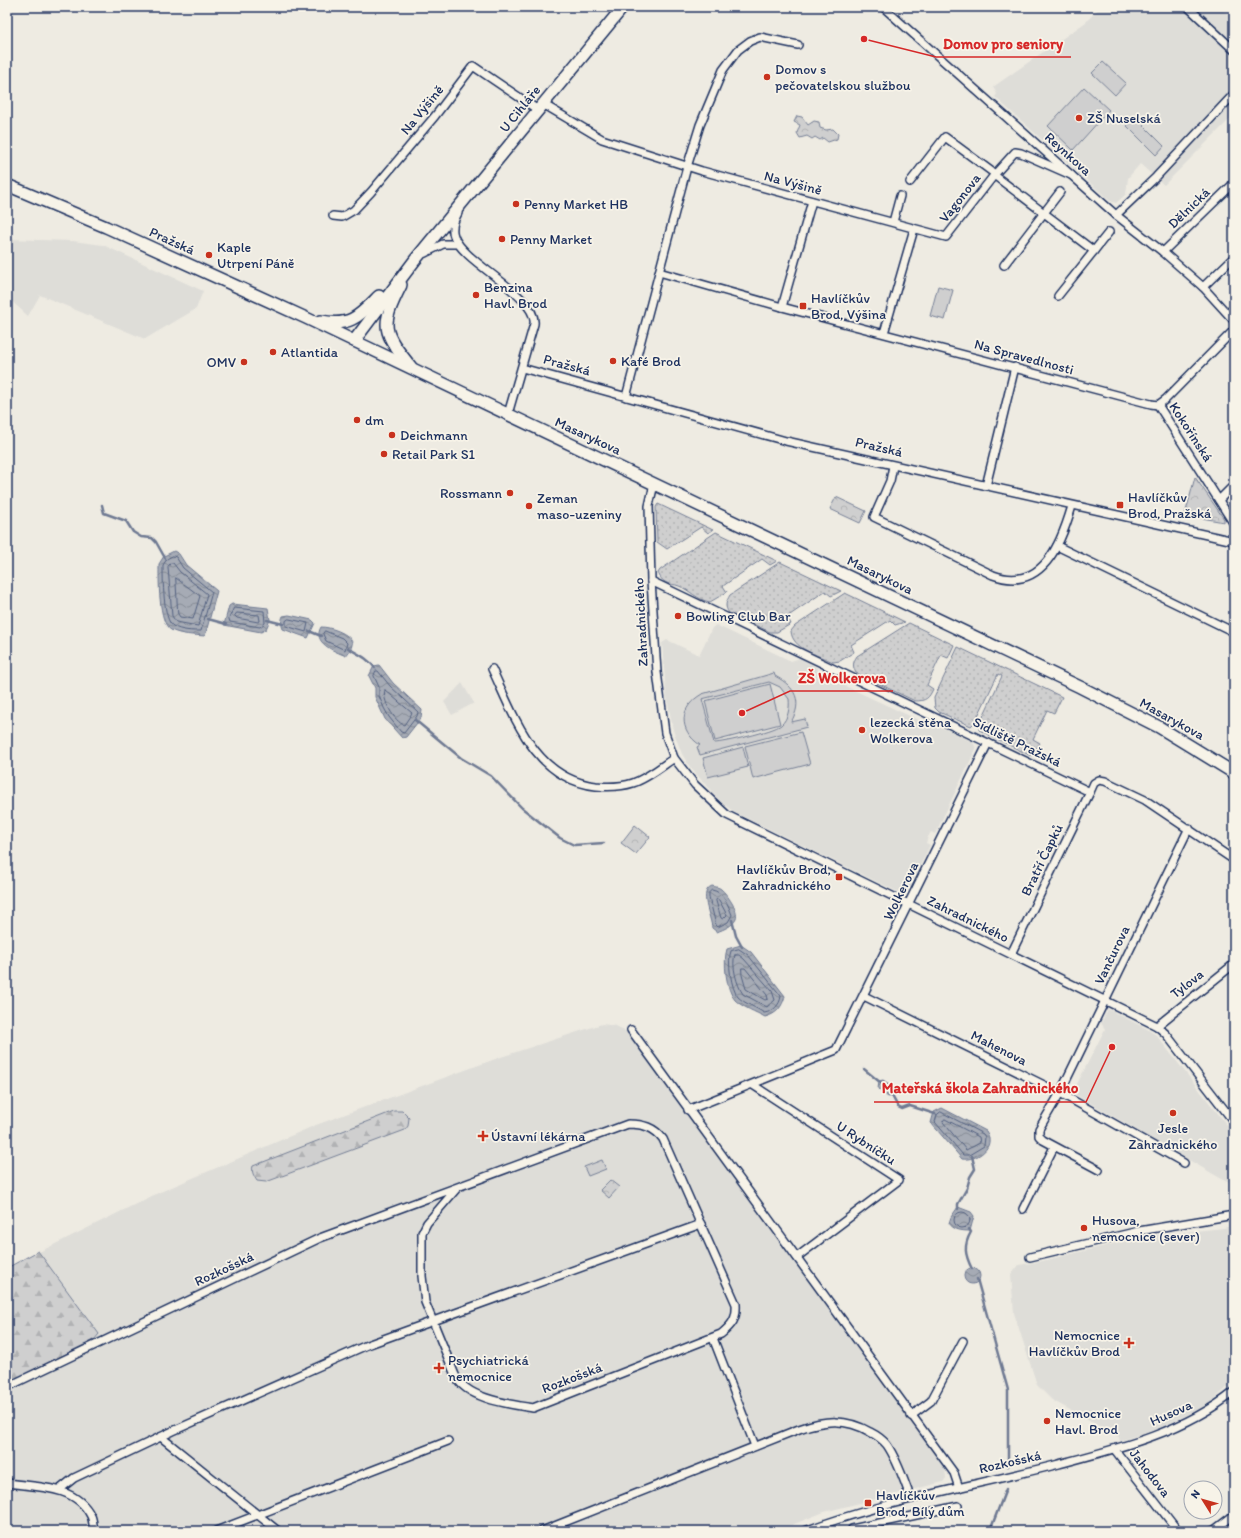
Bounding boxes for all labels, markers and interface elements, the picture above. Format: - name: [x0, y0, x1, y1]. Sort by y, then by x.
- callout: Domov pro seniory: [936, 30, 1071, 57]
- text: Domov pro seniory: [943, 35, 1064, 54]
- place label: Domov s pečovatelskou službou: [775, 61, 911, 94]
- marker: Domov s pečovatelskou službou: [762, 72, 772, 82]
- street label: Na Výšině: [397, 81, 447, 138]
- street label: U Cihláře: [496, 82, 544, 136]
- place label: ZŠ Nuselská: [1087, 110, 1162, 127]
- marker: ZŠ Nuselská: [1074, 113, 1084, 123]
- street label: Reynkova: [1041, 129, 1095, 180]
- street label: Na Výšině: [762, 167, 824, 199]
- street label: Vagonova: [936, 170, 985, 226]
- street label: Dělnická: [1164, 183, 1214, 232]
- place label: Penny Market HB: [524, 196, 628, 213]
- marker: Penny Market HB: [511, 199, 521, 209]
- street label: Pražská: [147, 223, 198, 259]
- place label: Penny Market: [510, 231, 592, 248]
- marker: Penny Market: [497, 234, 507, 244]
- place label: Kaple Utrpení Páně: [217, 239, 295, 272]
- marker: Kaple Utrpení Páně: [204, 250, 214, 260]
- place label: Benzina Havl. Brod: [484, 279, 548, 312]
- marker: Benzina Havl. Brod: [471, 290, 481, 300]
- place label: Havlíčkův Brod, Výšina: [811, 290, 886, 323]
- marker: Havlíčkův Brod, Výšina: [798, 301, 808, 311]
- street label: Na Spravedlnosti: [972, 336, 1076, 378]
- place label: Atlantida: [281, 344, 339, 361]
- marker: Atlantida: [268, 347, 278, 357]
- street label: Pražská: [542, 351, 593, 380]
- place label: Kafé Brod: [621, 353, 681, 370]
- place label: OMV: [207, 354, 237, 371]
- marker: Kafé Brod: [608, 356, 618, 366]
- marker: OMV: [239, 357, 249, 367]
- street label: Kokořínská: [1165, 399, 1217, 466]
- place label: dm: [365, 412, 385, 429]
- street label: Masarykova: [552, 413, 625, 459]
- marker: dm: [352, 415, 362, 425]
- place label: Deichmann: [400, 427, 468, 444]
- marker: Deichmann: [387, 430, 397, 440]
- street label: Pražská: [854, 433, 905, 461]
- place label: Retail Park S1: [392, 446, 476, 463]
- marker: Retail Park S1: [379, 449, 389, 459]
- place label: Rossmann: [440, 485, 503, 502]
- marker: Rossmann: [505, 488, 515, 498]
- place label: Havlíčkův Brod, Pražská: [1128, 489, 1212, 522]
- place label: Zeman maso-uzeniny: [537, 490, 622, 523]
- marker: Havlíčkův Brod, Pražská: [1115, 500, 1125, 510]
- marker: Zeman maso-uzeniny: [524, 501, 534, 511]
- street label: Masarykova: [844, 552, 916, 599]
- street label: Zahradnického: [630, 577, 652, 667]
- place label: Bowling Club Bar: [686, 608, 791, 625]
- marker: Bowling Club Bar: [673, 611, 683, 621]
- callout: ZŠ Wolkerova: [790, 664, 893, 691]
- text: ZŠ Wolkerova: [798, 668, 886, 687]
- street label: Masarykova: [1137, 694, 1208, 744]
- street label: Sídliště Pražská: [970, 713, 1065, 771]
- place label: lezecká stěna Wolkerova: [870, 714, 952, 747]
- marker: lezecká stěna Wolkerova: [857, 725, 867, 735]
- street label: Bratří Čapků: [1017, 821, 1067, 899]
- street label: Wolkerova: [880, 858, 923, 923]
- place label: Havlíčkův Brod, Zahradnického: [736, 861, 831, 894]
- marker: Havlíčkův Brod, Zahradnického: [834, 872, 844, 882]
- street label: Zahradnického: [924, 892, 1012, 946]
- street label: Vančurova: [1090, 922, 1134, 987]
- street label: Tylova: [1167, 966, 1207, 1002]
- street label: Mahenova: [968, 1027, 1031, 1070]
- callout: Mateřská škola Zahradnického: [874, 1075, 1086, 1102]
- text: Mateřská škola Zahradnického: [882, 1079, 1079, 1097]
- marker: Jesle Zahradnického: [1168, 1108, 1178, 1118]
- street label: U Rybníčku: [833, 1117, 899, 1169]
- place label: Jesle Zahradnického: [1128, 1120, 1218, 1153]
- place label: Ústavní lékárna: [491, 1128, 586, 1145]
- marker: Ústavní lékárna: [478, 1131, 488, 1141]
- place label: Husova, nemocnice (sever): [1092, 1212, 1200, 1245]
- marker: Husova, nemocnice (sever): [1079, 1223, 1089, 1233]
- street label: Rozkošská: [192, 1248, 257, 1290]
- place label: Nemocnice Havlíčkův Brod: [1029, 1327, 1120, 1360]
- marker: Nemocnice Havlíčkův Brod: [1123, 1337, 1135, 1349]
- place label: Psychiatrická nemocnice: [448, 1352, 529, 1385]
- street label: Rozkošská: [539, 1358, 605, 1397]
- marker: Psychiatrická nemocnice: [433, 1362, 445, 1374]
- street label: Husova: [1147, 1396, 1195, 1430]
- place label: Nemocnice Havl. Brod: [1055, 1405, 1121, 1438]
- marker: Nemocnice Havl. Brod: [1042, 1416, 1052, 1426]
- street label: Jahodova: [1126, 1445, 1175, 1501]
- street label: Rozkošská: [977, 1446, 1043, 1477]
- north arrow: [1183, 1480, 1223, 1520]
- place label: Havlíčkův Brod, Bílý dům: [876, 1487, 965, 1520]
- text: N: [1188, 1487, 1203, 1501]
- marker: Havlíčkův Brod, Bílý dům: [863, 1498, 873, 1508]

